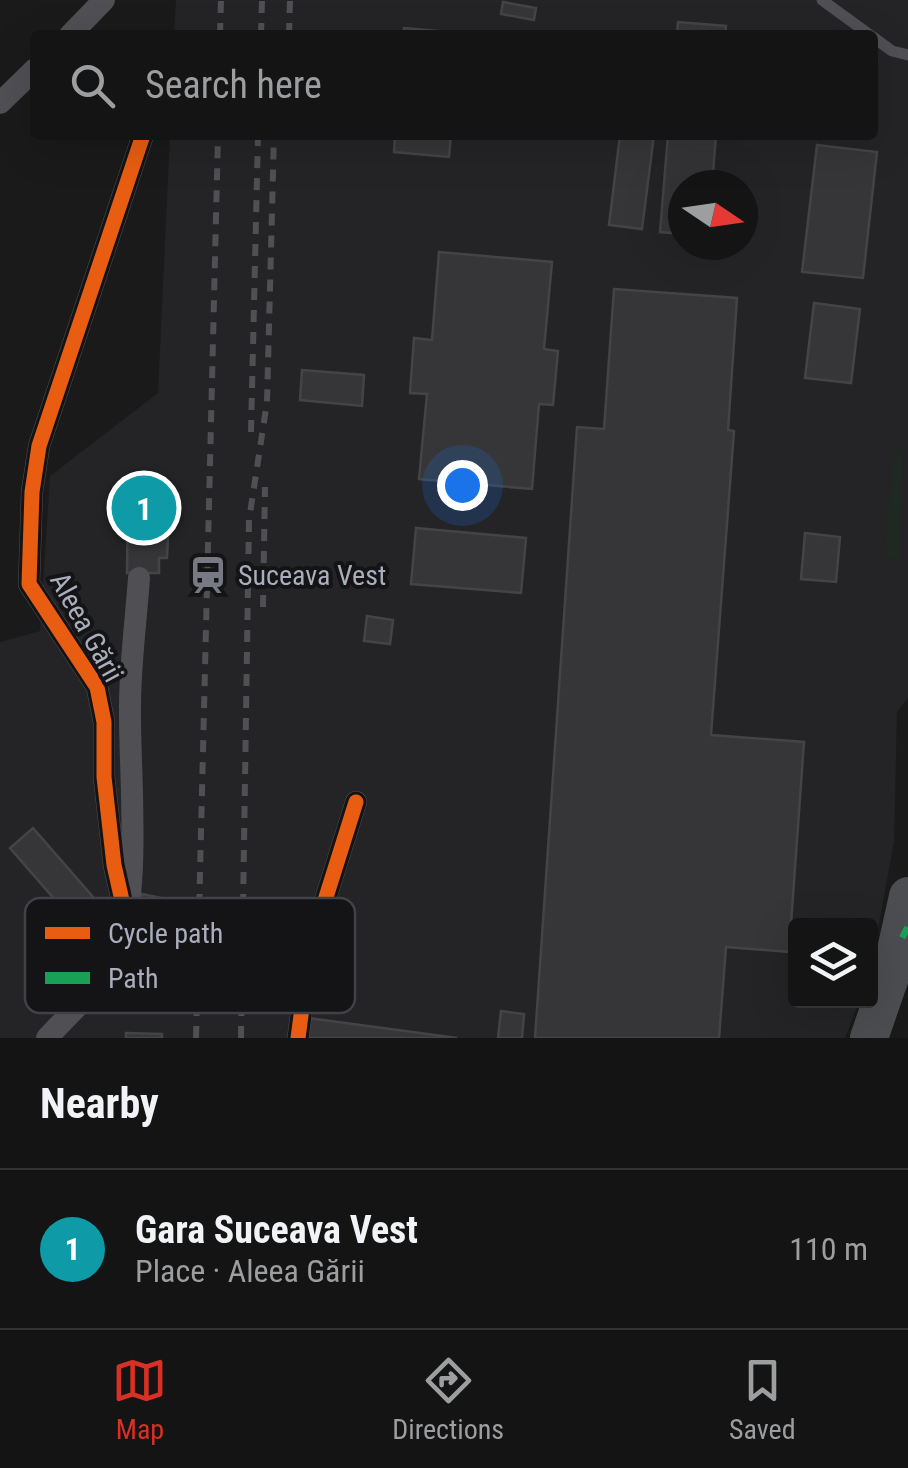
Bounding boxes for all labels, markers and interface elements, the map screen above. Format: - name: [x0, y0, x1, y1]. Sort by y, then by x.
- search box: [30, 30, 878, 140]
- icon: search: [65, 58, 120, 113]
- text: Search here: [145, 63, 322, 107]
- north arrow: [668, 170, 758, 260]
- your location: [437, 460, 488, 511]
- pin: 1: [112, 470, 176, 546]
- station icon: Suceava Vest: [187, 554, 229, 596]
- place label: Suceava Vest: [238, 559, 386, 592]
- street label: Aleea Gării: [43, 567, 130, 688]
- legend: [25, 898, 355, 1013]
- text: Cycle path: [108, 917, 223, 950]
- map controls: [788, 918, 878, 1008]
- button: layers: [788, 918, 878, 1008]
- text: Path: [108, 962, 159, 995]
- text: Nearby: [40, 1079, 159, 1128]
- text: Gara Suceava Vest: [135, 1208, 418, 1252]
- text: 1: [64, 1230, 81, 1268]
- text: 110 m: [789, 1230, 868, 1268]
- text: Place · Aleea Gării: [135, 1252, 365, 1290]
- tab: Map: [112, 1353, 167, 1446]
- tab: Directions: [392, 1353, 504, 1446]
- tab: Saved: [729, 1353, 796, 1446]

